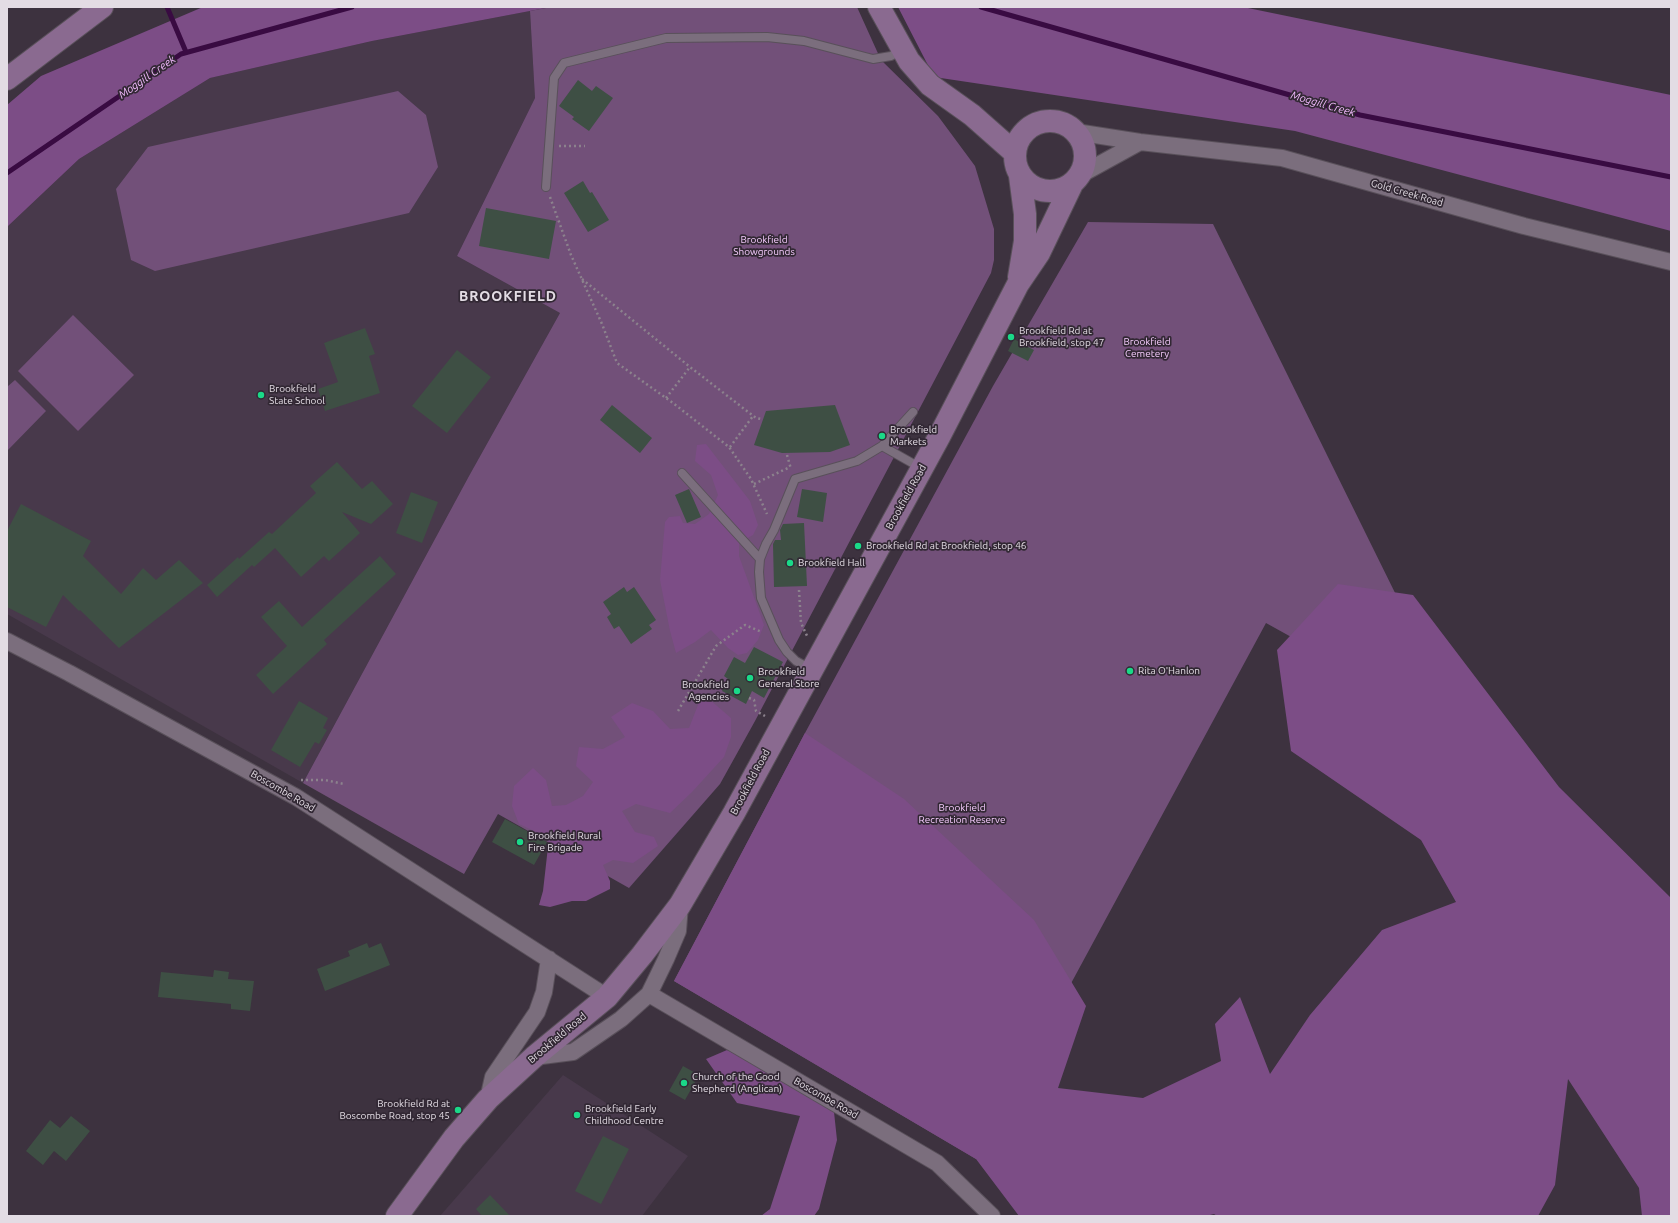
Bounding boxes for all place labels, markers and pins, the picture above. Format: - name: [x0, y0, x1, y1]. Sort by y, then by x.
- place label: Brookfield Rd at Brookfield, stop 47: [1019, 325, 1104, 348]
- marker: Brookfield Rd at Brookfield, stop 47: [1006, 332, 1016, 342]
- place label: Brookfield State School: [269, 383, 325, 406]
- marker: Brookfield State School: [256, 390, 266, 400]
- place label: Brookfield Markets: [890, 424, 937, 448]
- marker: Brookfield Markets: [877, 431, 887, 441]
- place label: Brookfield Rd at Brookfield, stop 46: [866, 540, 1026, 552]
- marker: Brookfield Rd at Brookfield, stop 46: [853, 541, 863, 551]
- place label: Brookfield Hall: [798, 557, 865, 569]
- marker: Brookfield Hall: [785, 558, 795, 568]
- place label: Rita O'Hanlon: [1138, 665, 1200, 677]
- place label: Brookfield General Store: [758, 666, 820, 690]
- marker: Rita O'Hanlon: [1125, 666, 1135, 676]
- marker: Brookfield General Store: [745, 673, 755, 683]
- place label: Brookfield Agencies: [682, 679, 729, 702]
- marker: Brookfield Agencies: [732, 686, 742, 696]
- place label: Brookfield Rural Fire Brigade: [528, 830, 601, 854]
- marker: Brookfield Rural Fire Brigade: [515, 837, 525, 847]
- place label: Church of the Good Shepherd (Anglican): [692, 1071, 782, 1094]
- marker: Church of the Good Shepherd (Anglican): [679, 1078, 689, 1088]
- place label: Brookfield Rd at Boscombe Road, stop 45: [339, 1098, 450, 1122]
- place label: Brookfield Early Childhood Centre: [585, 1103, 664, 1126]
- marker: Brookfield Rd at Boscombe Road, stop 45: [453, 1105, 463, 1115]
- marker: Brookfield Early Childhood Centre: [572, 1110, 582, 1120]

